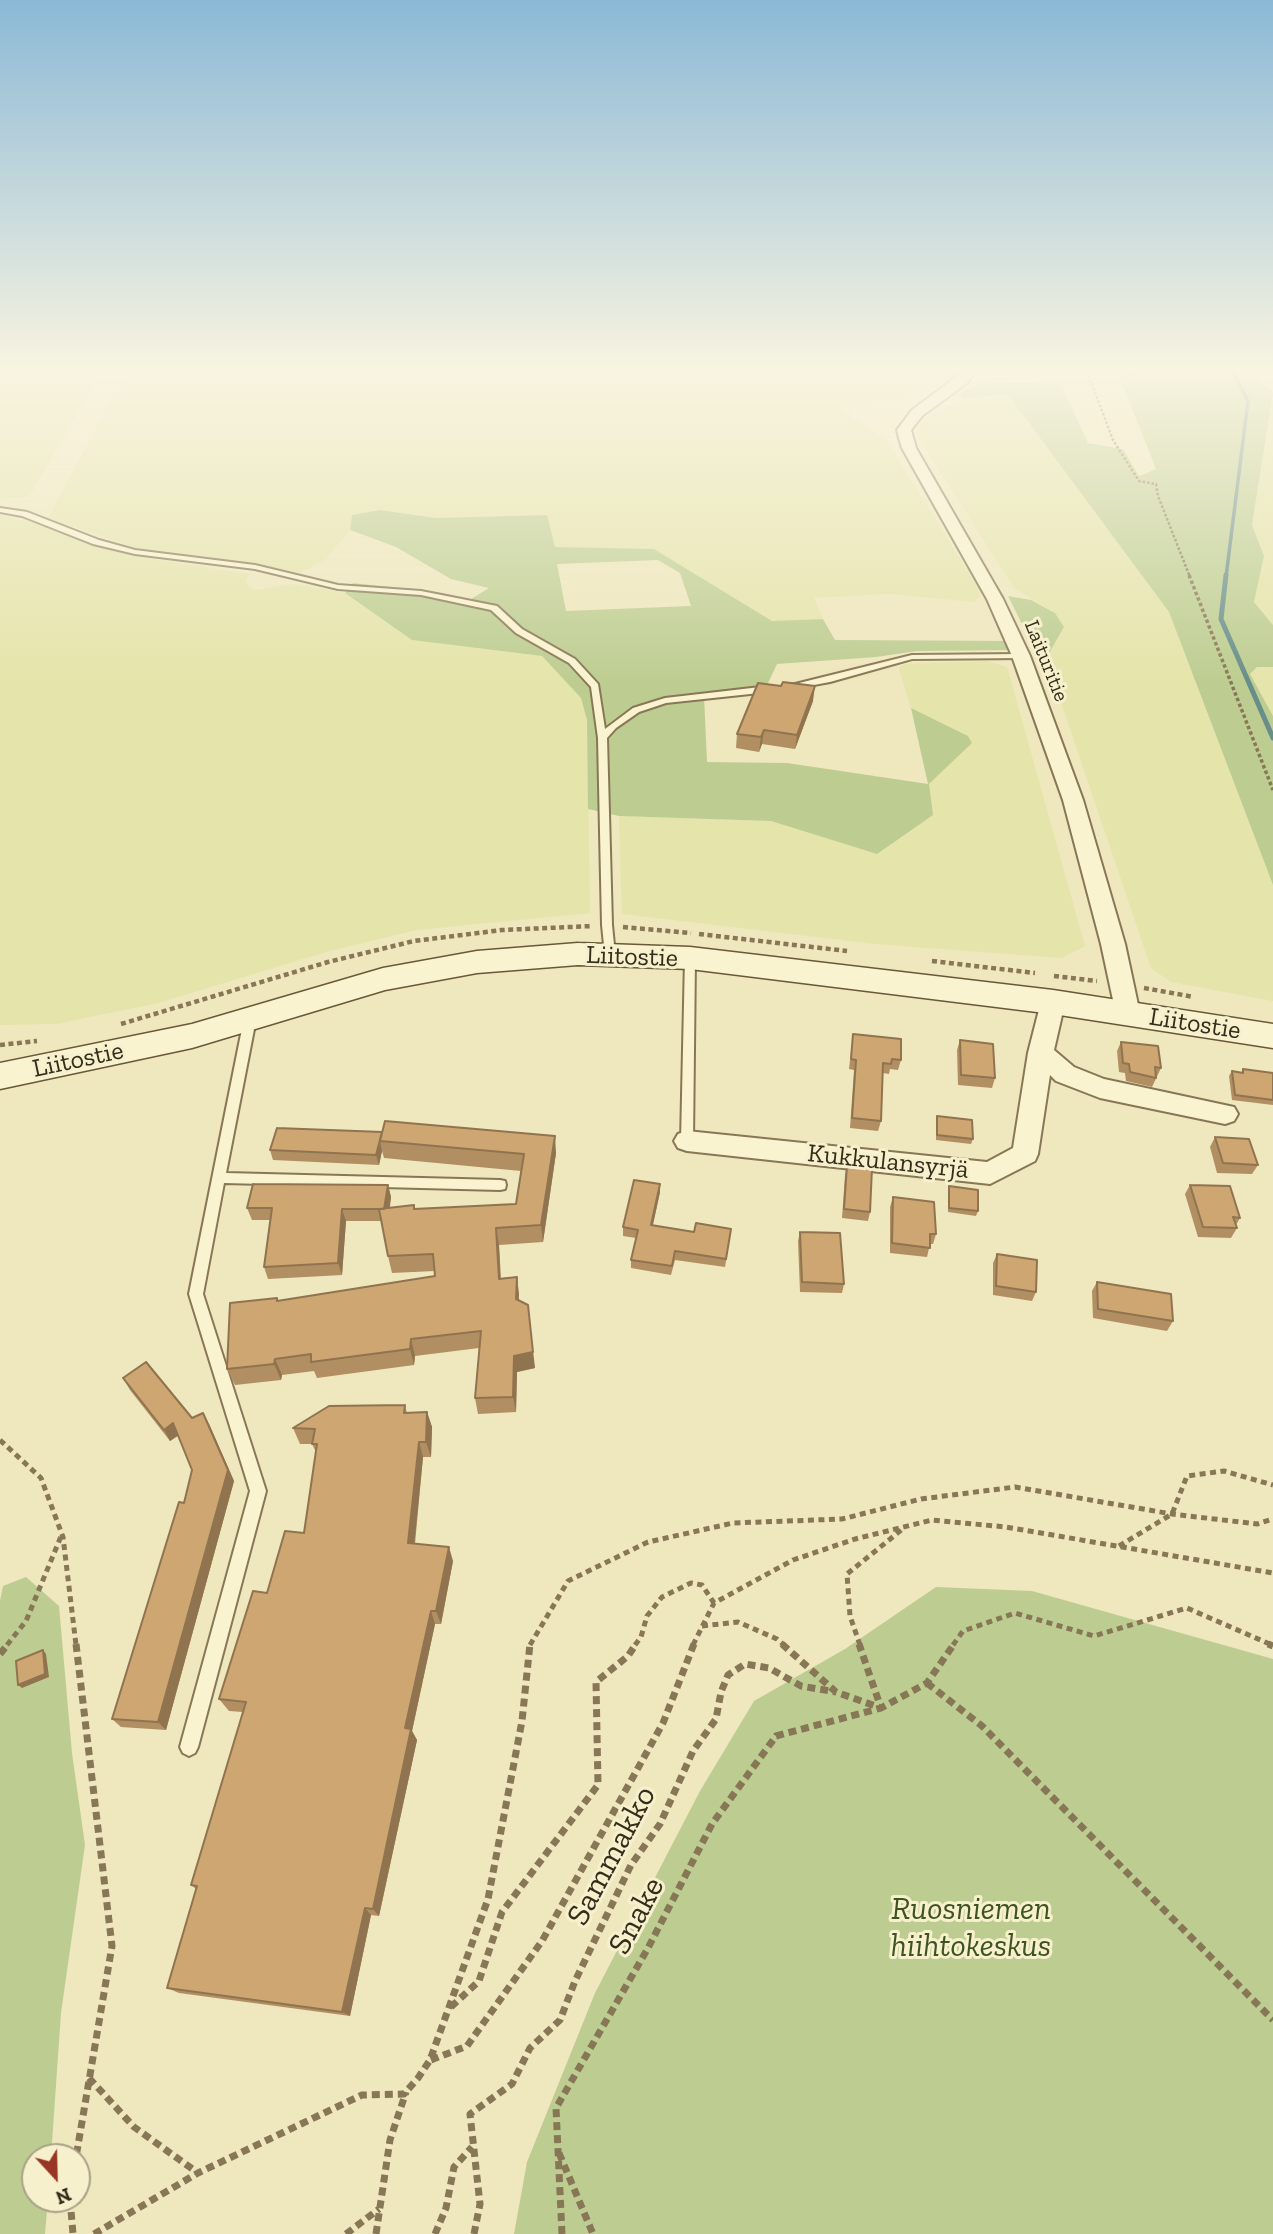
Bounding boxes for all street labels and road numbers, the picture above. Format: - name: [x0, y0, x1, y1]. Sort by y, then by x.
- street label: Laituritie: [1018, 617, 1074, 705]
- street label: Liitostie: [585, 940, 679, 974]
- street label: Liitostie: [1147, 1001, 1243, 1047]
- street label: Liitostie: [30, 1035, 126, 1085]
- street label: Kukkulansyrjä: [806, 1138, 970, 1186]
- street label: Sammakko: [559, 1780, 665, 1932]
- street label: Snake: [601, 1871, 673, 1961]

